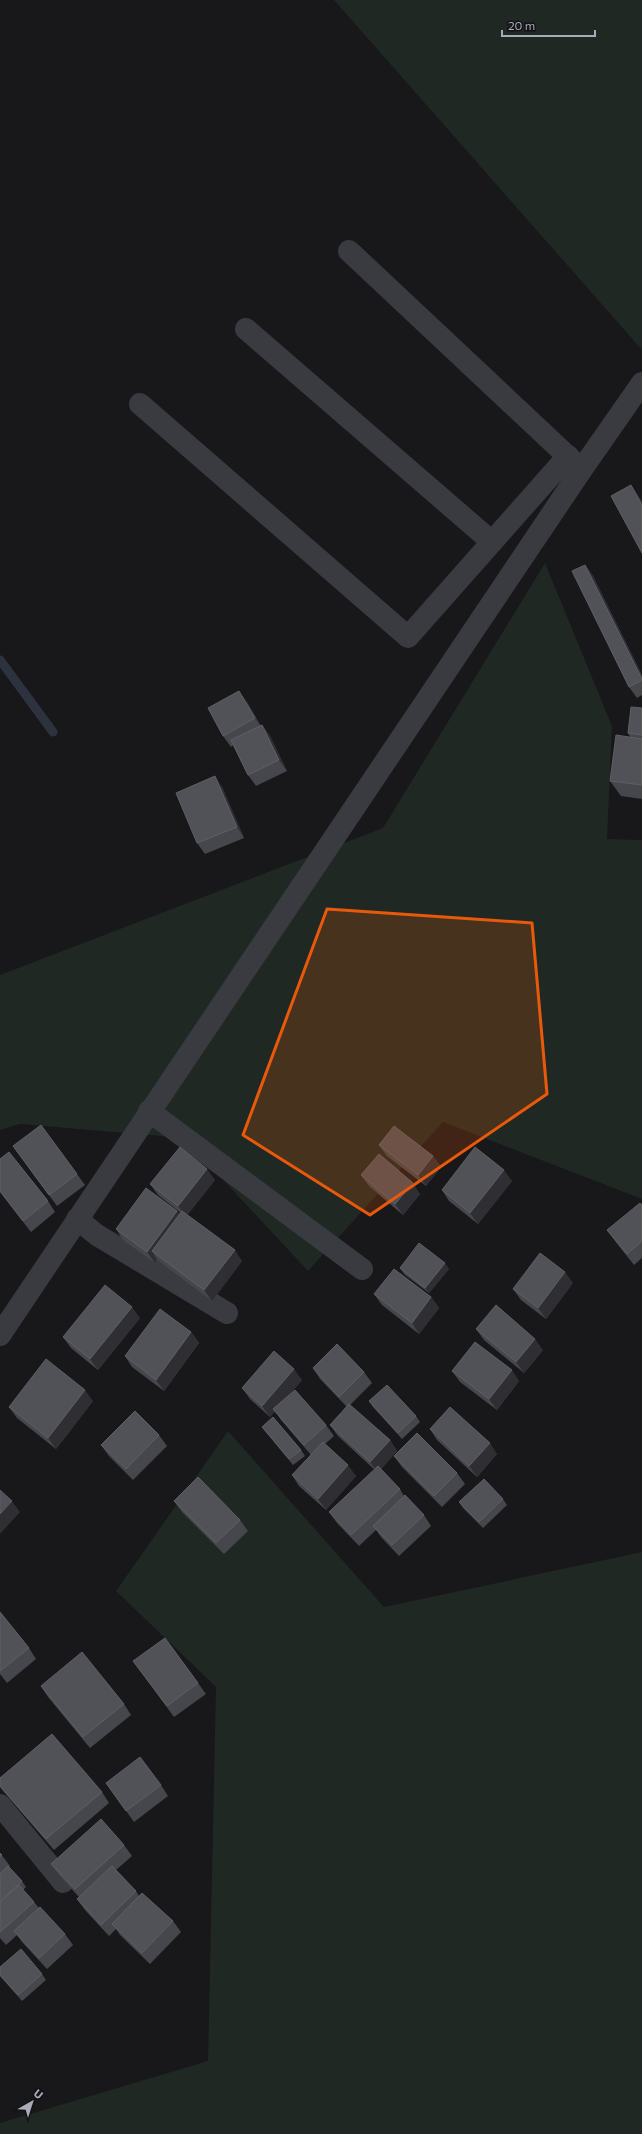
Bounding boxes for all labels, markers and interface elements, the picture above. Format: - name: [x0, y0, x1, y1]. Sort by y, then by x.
- scale bar: [502, 12, 595, 38]
- text: 20 m: [508, 18, 535, 32]
- north arrow: [12, 2082, 52, 2122]
- text: U: [31, 2086, 46, 2101]

